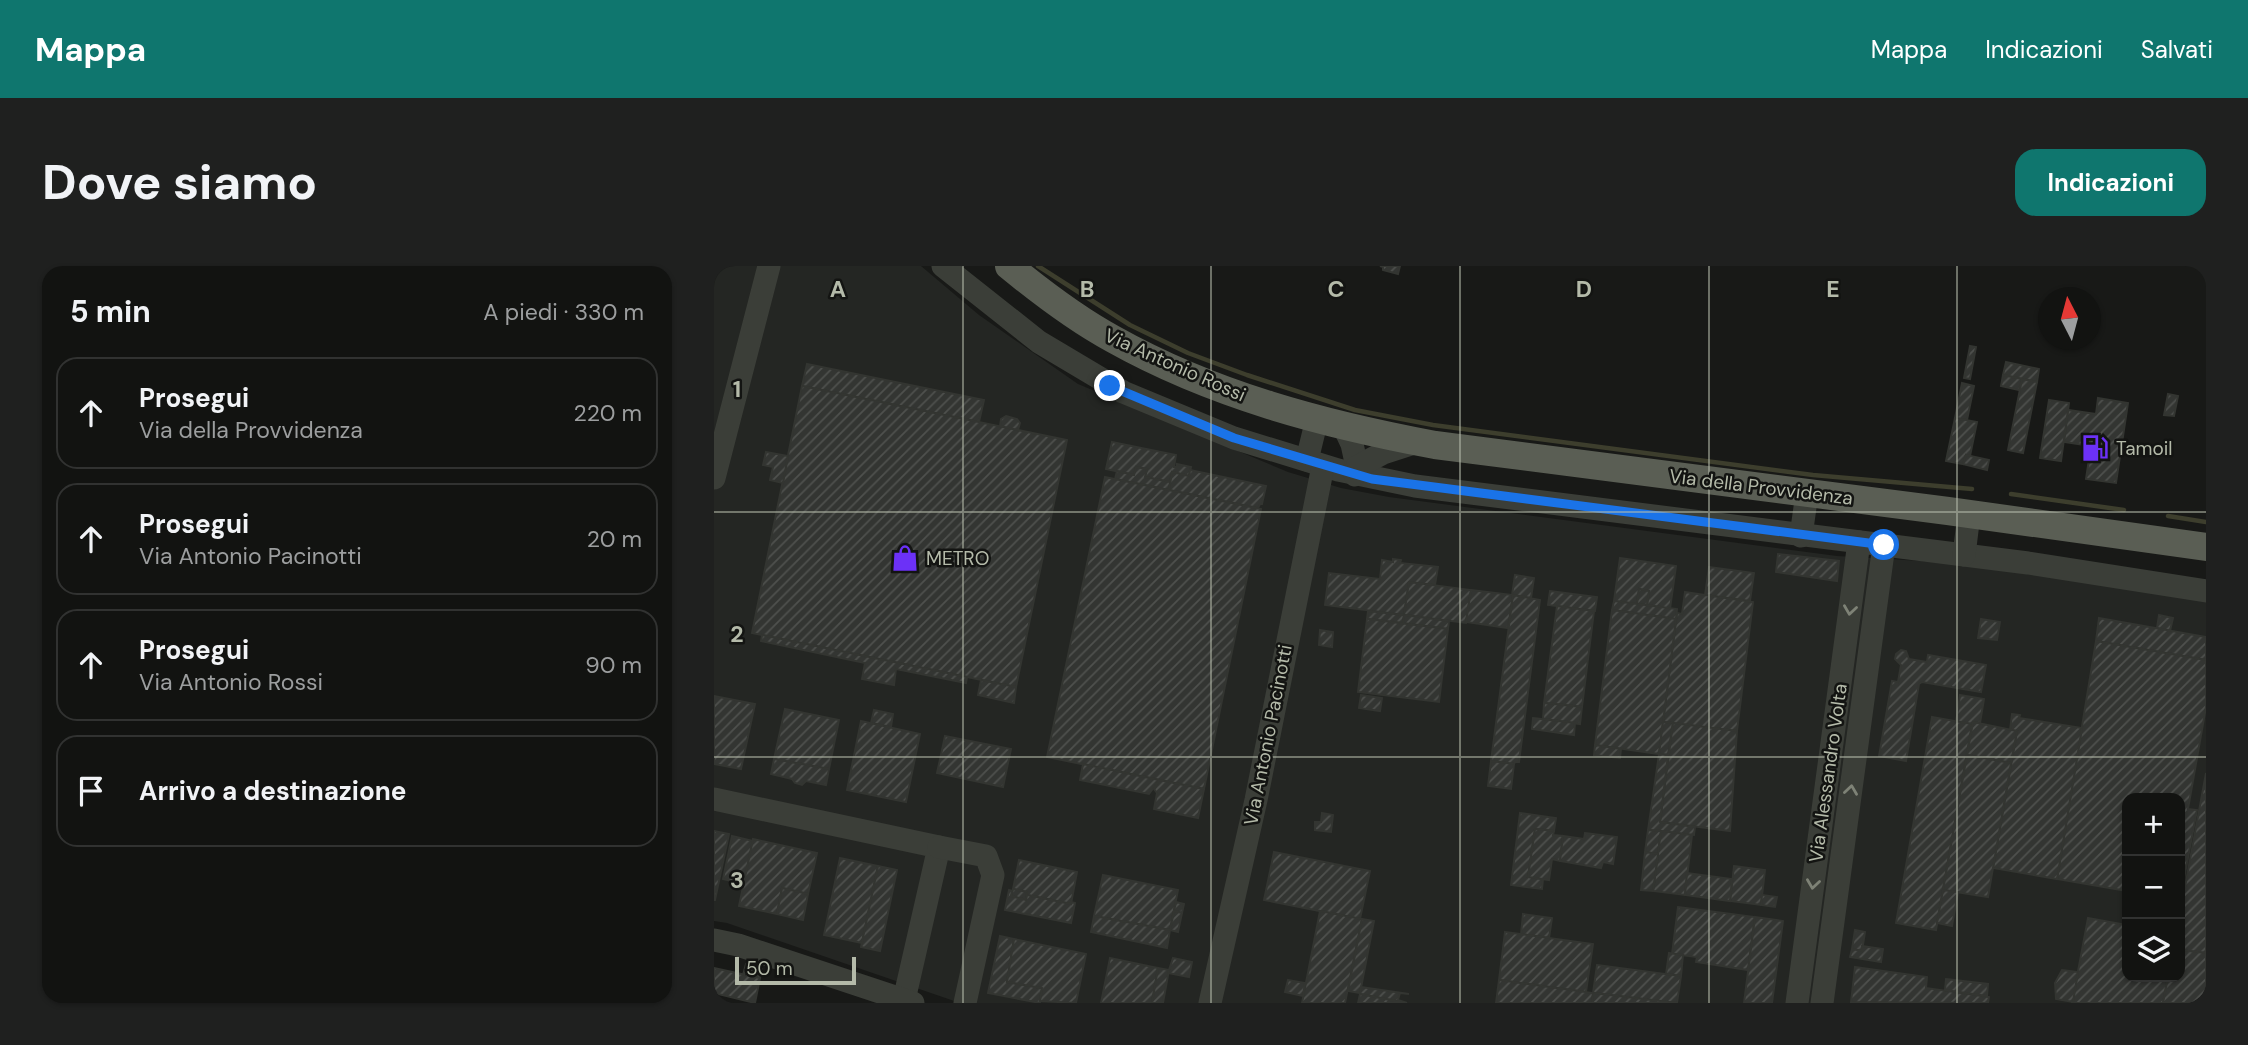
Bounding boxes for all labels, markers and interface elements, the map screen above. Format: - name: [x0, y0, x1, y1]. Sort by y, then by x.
- text: Mappa: [35, 28, 146, 71]
- text: Mappa: [1871, 34, 1947, 65]
- text: Indicazioni: [1985, 34, 2103, 65]
- text: Salvati: [2141, 34, 2213, 65]
- button: Indicazioni: [2015, 149, 2206, 216]
- text: Dove siamo: [42, 150, 317, 214]
- text: A: [830, 274, 846, 304]
- text: B: [1080, 274, 1094, 304]
- text: C: [1328, 274, 1344, 304]
- text: D: [1576, 274, 1592, 304]
- text: E: [1826, 274, 1840, 304]
- north arrow: [2038, 287, 2101, 350]
- text: 5 min: [70, 292, 151, 331]
- text: A piedi · 330 m: [483, 297, 644, 327]
- street label: Via Antonio Rossi: [1100, 323, 1250, 407]
- route end: [1094, 370, 1125, 401]
- text: 1: [733, 374, 741, 404]
- text: Prosegui: [139, 381, 249, 415]
- icon: ahead: [72, 394, 110, 432]
- text: 220 m: [573, 398, 642, 428]
- text: Via della Provvidenza: [139, 415, 363, 445]
- fuel station icon: Tamoil: [2080, 433, 2110, 463]
- place label: Tamoil: [2116, 436, 2173, 461]
- street label: Via della Provvidenza: [1668, 463, 1854, 511]
- text: Prosegui: [139, 507, 249, 541]
- icon: ahead: [72, 520, 110, 558]
- text: 20 m: [587, 524, 642, 554]
- route start: [1868, 529, 1899, 560]
- text: Via Antonio Pacinotti: [139, 541, 362, 571]
- shop icon: METRO: [890, 543, 920, 573]
- place label: METRO: [926, 546, 989, 571]
- one-way arrow: [1842, 604, 1857, 616]
- text: 2: [730, 619, 744, 649]
- text: Prosegui: [139, 633, 249, 667]
- street label: Via Antonio Pacinotti: [1238, 642, 1298, 828]
- icon: ahead: [72, 646, 110, 684]
- text: 90 m: [585, 650, 642, 680]
- text: Via Antonio Rossi: [139, 667, 323, 697]
- street label: Via Alessandro Volta: [1803, 682, 1853, 864]
- icon: arrive: [72, 772, 110, 810]
- text: Arrivo a destinazione: [139, 774, 406, 808]
- one-way arrow: [1843, 784, 1858, 796]
- map controls: [2122, 793, 2185, 982]
- button: +: [2122, 793, 2185, 856]
- button: −: [2122, 856, 2185, 919]
- text: 3: [730, 865, 744, 895]
- one-way arrow: [1806, 878, 1821, 890]
- button: layers: [2122, 919, 2185, 982]
- scale bar: [735, 954, 856, 986]
- text: 50 m: [746, 956, 793, 981]

